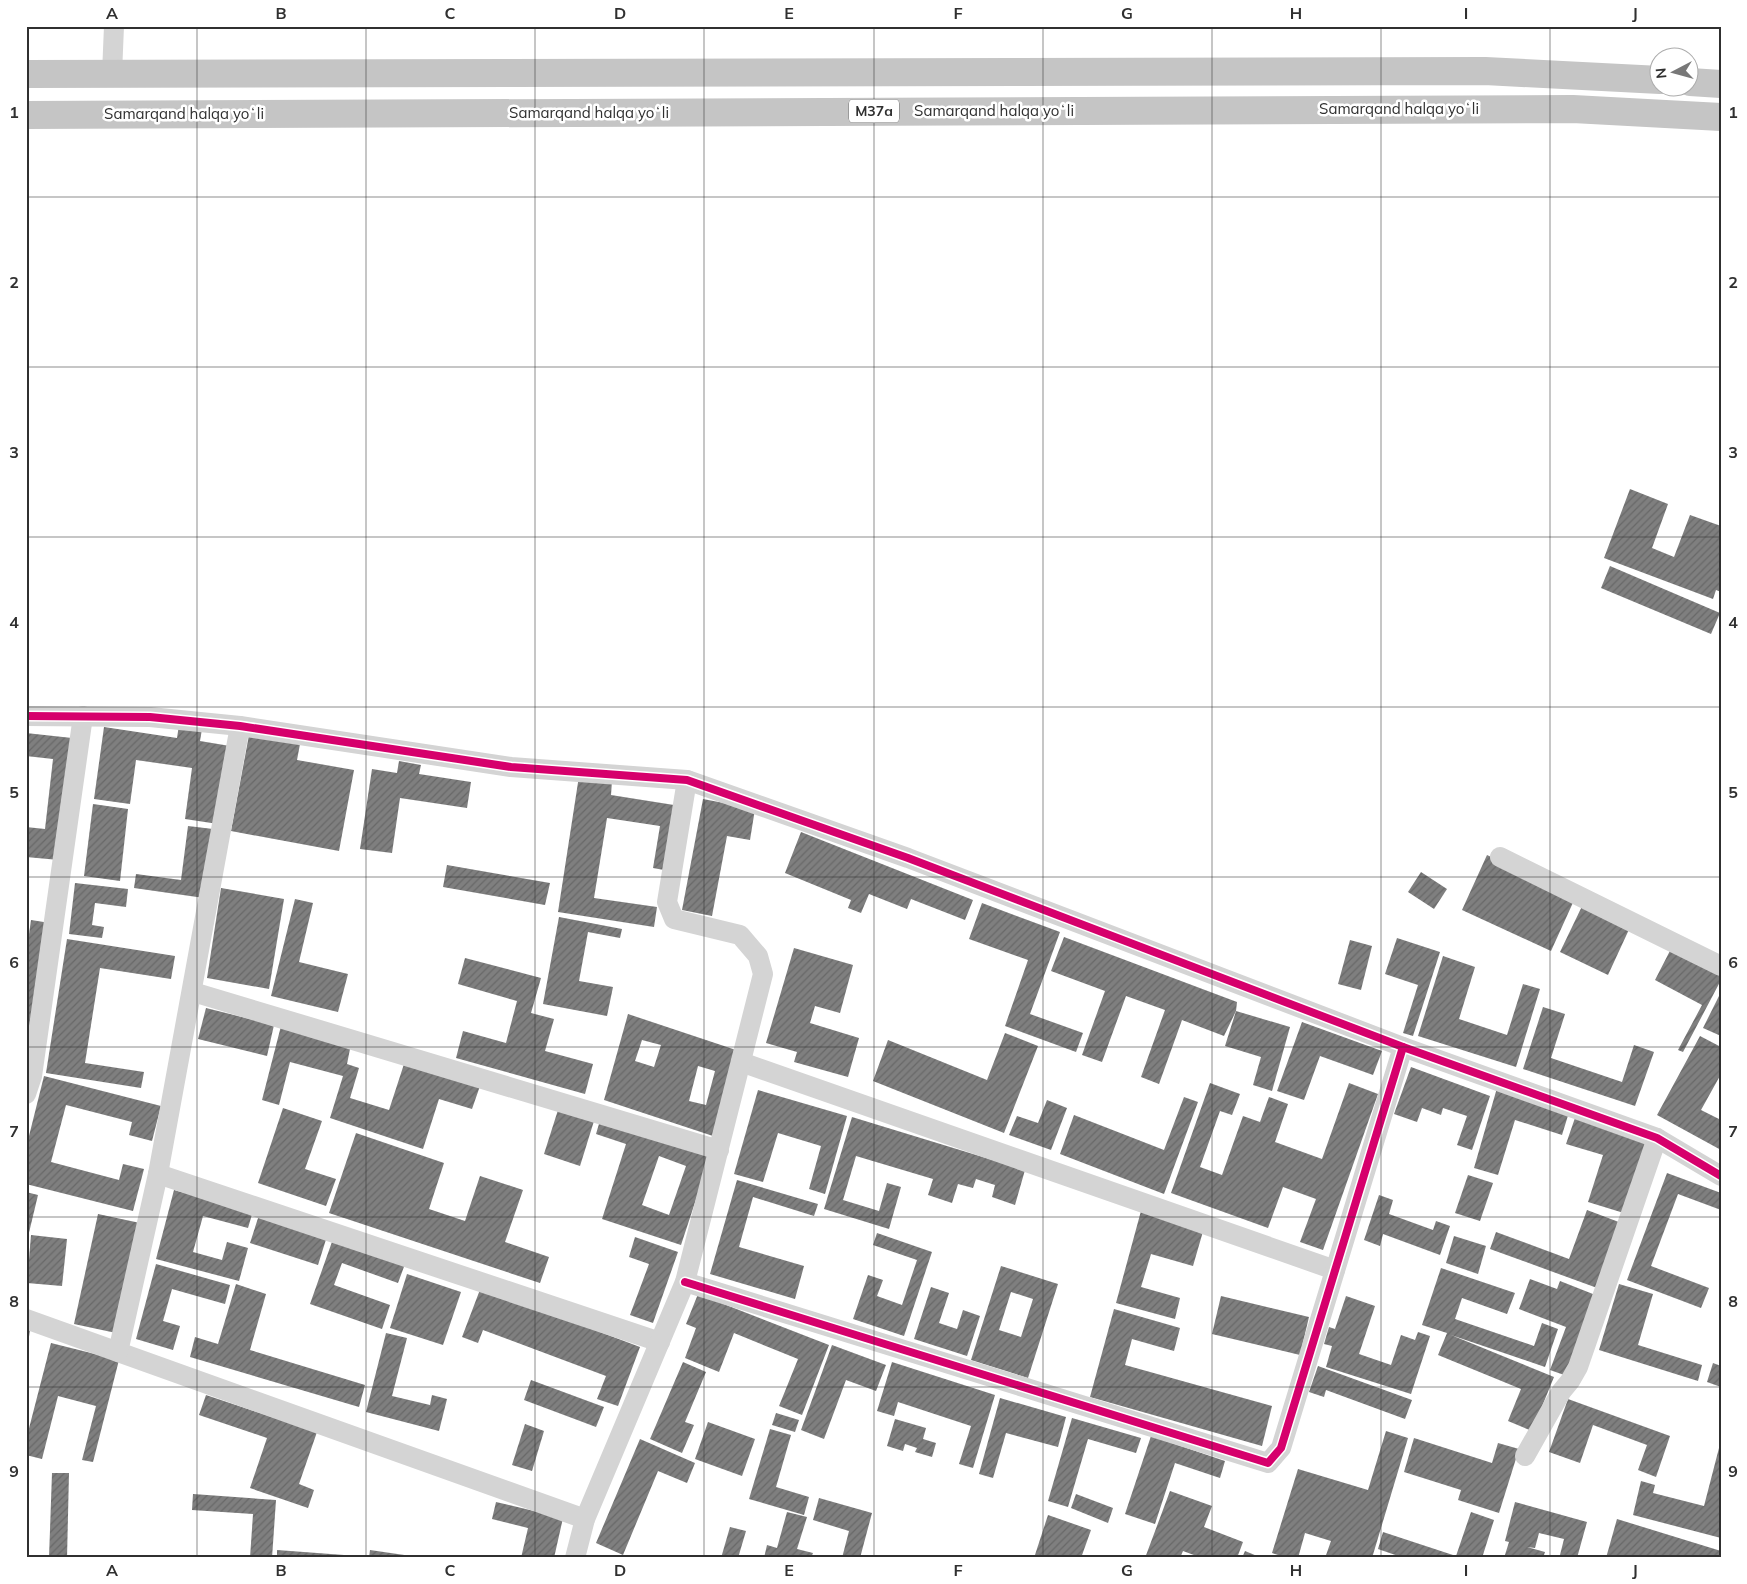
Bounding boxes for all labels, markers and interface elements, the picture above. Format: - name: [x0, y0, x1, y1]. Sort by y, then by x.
- text: A: [106, 3, 118, 23]
- text: B: [275, 3, 287, 23]
- text: C: [445, 3, 456, 23]
- text: D: [614, 3, 626, 23]
- text: E: [784, 3, 794, 23]
- text: F: [953, 3, 963, 23]
- text: G: [1121, 3, 1133, 23]
- text: H: [1290, 3, 1302, 23]
- text: I: [1464, 3, 1468, 23]
- text: J: [1632, 3, 1638, 23]
- north arrow: [1650, 48, 1700, 98]
- text: N: [1652, 67, 1671, 80]
- street label: Samarqand halqa yoʻli: [1319, 99, 1479, 118]
- road number: M37a: [849, 100, 899, 122]
- street label: Samarqand halqa yoʻli: [914, 101, 1074, 120]
- text: 1: [9, 102, 19, 122]
- text: 1: [1728, 102, 1738, 122]
- street label: Samarqand halqa yoʻli: [509, 103, 669, 122]
- street label: Samarqand halqa yoʻli: [104, 104, 264, 123]
- text: 2: [9, 272, 19, 292]
- text: 2: [1728, 272, 1738, 292]
- text: 3: [9, 442, 19, 462]
- text: 3: [1728, 442, 1738, 462]
- text: 4: [9, 612, 19, 632]
- text: 4: [1728, 612, 1738, 632]
- text: 5: [9, 782, 19, 802]
- text: 5: [1728, 782, 1738, 802]
- text: 6: [9, 952, 19, 972]
- text: 6: [1728, 952, 1738, 972]
- text: 7: [9, 1121, 19, 1141]
- text: 7: [1728, 1121, 1738, 1141]
- text: 8: [9, 1291, 19, 1311]
- text: 8: [1728, 1291, 1738, 1311]
- text: 9: [9, 1461, 19, 1481]
- text: 9: [1728, 1461, 1738, 1481]
- text: A: [106, 1560, 118, 1580]
- text: B: [275, 1560, 287, 1580]
- text: C: [445, 1560, 456, 1580]
- text: D: [614, 1560, 626, 1580]
- text: E: [784, 1560, 794, 1580]
- text: F: [953, 1560, 963, 1580]
- text: G: [1121, 1560, 1133, 1580]
- text: H: [1290, 1560, 1302, 1580]
- text: I: [1464, 1560, 1468, 1580]
- text: J: [1632, 1560, 1638, 1580]

